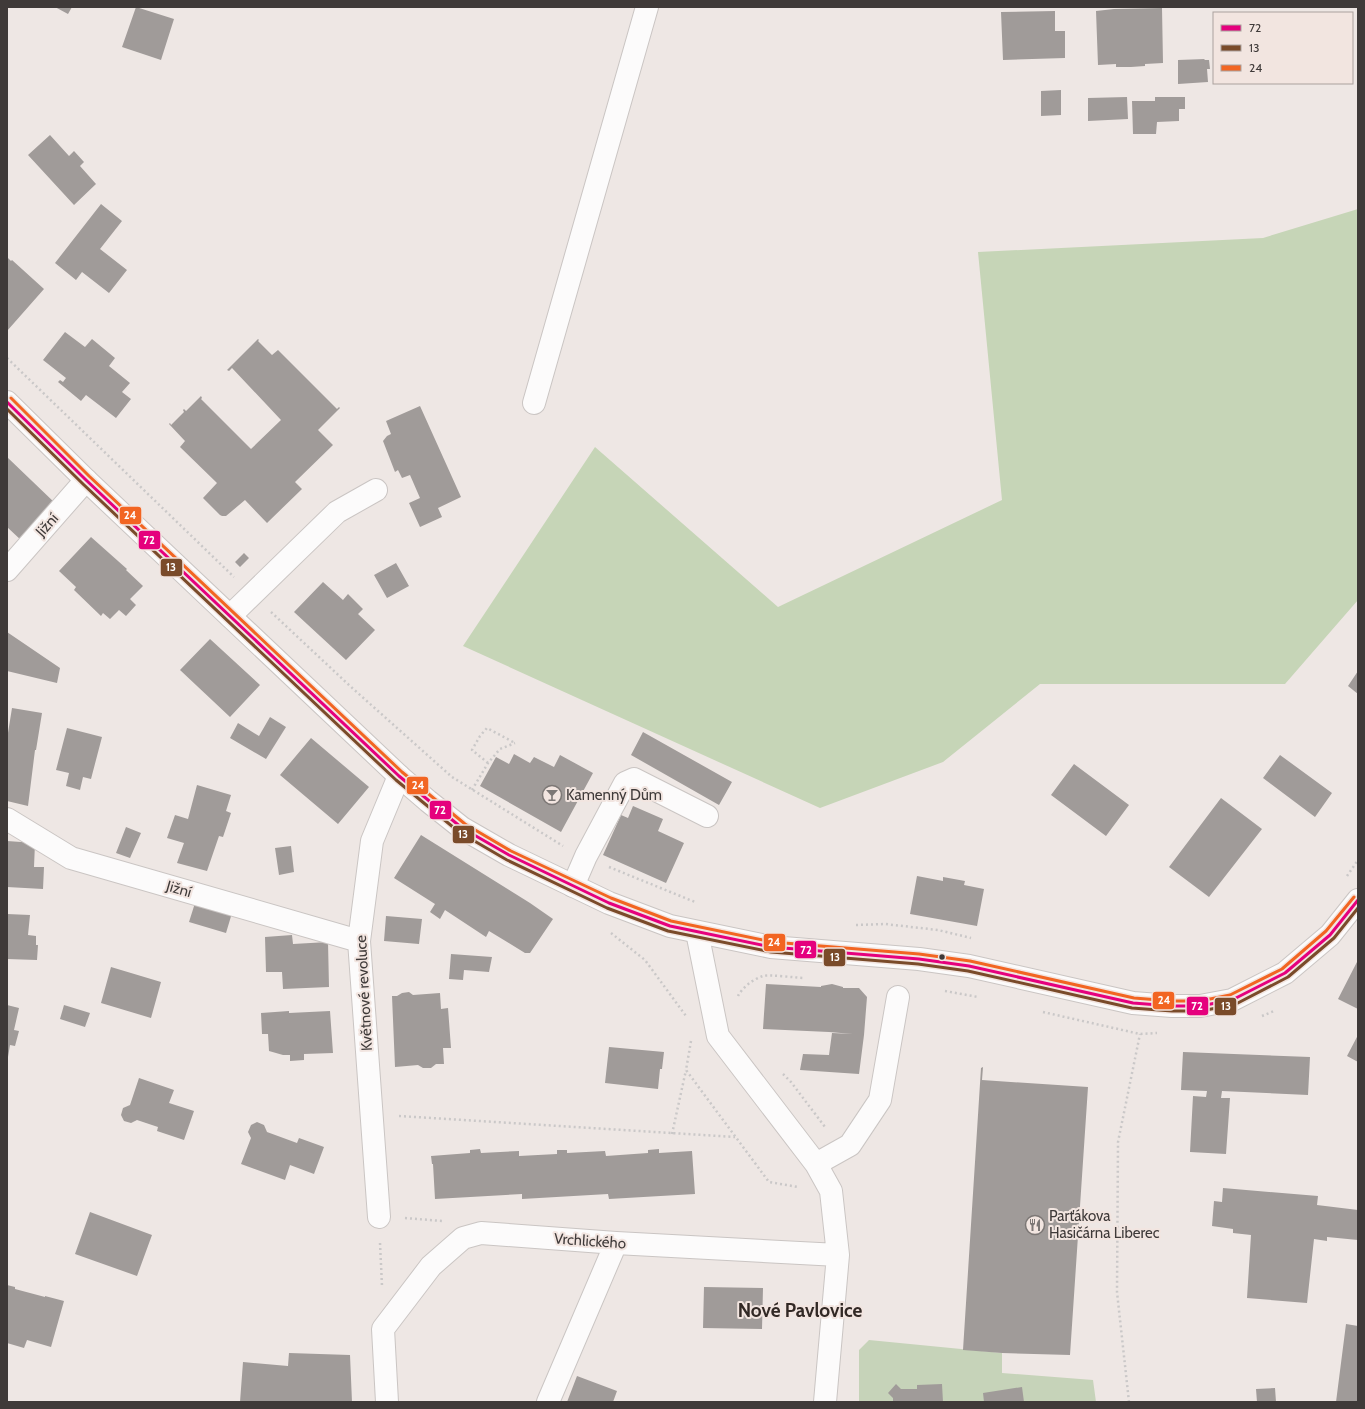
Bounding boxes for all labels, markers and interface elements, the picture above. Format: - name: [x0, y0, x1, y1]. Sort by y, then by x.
- legend: [1213, 12, 1353, 84]
- text: 72: [1249, 20, 1261, 35]
- text: 13: [1249, 40, 1259, 55]
- text: 24: [1249, 60, 1262, 75]
- line badge: 24: [119, 506, 142, 525]
- text: 24: [124, 508, 136, 522]
- street label: Jižní: [31, 510, 62, 541]
- line badge: 72: [138, 530, 161, 550]
- text: 72: [143, 533, 155, 547]
- line badge: 13: [160, 558, 183, 577]
- text: 13: [166, 560, 176, 574]
- line badge: 24: [406, 776, 429, 795]
- text: 24: [412, 778, 424, 792]
- bar icon: Kamenný Dům: [541, 784, 563, 806]
- place label: Kamenný Dům: [566, 786, 662, 804]
- line badge: 72: [429, 800, 452, 820]
- text: 72: [434, 803, 446, 817]
- line badge: 13: [452, 825, 475, 844]
- text: 13: [458, 827, 468, 841]
- street label: Jižní: [163, 877, 194, 901]
- line badge: 24: [763, 933, 786, 952]
- street label: Květnové revoluce: [352, 934, 376, 1051]
- text: 24: [768, 935, 780, 949]
- line badge: 72: [794, 940, 817, 959]
- text: 72: [800, 943, 812, 957]
- line badge: 13: [823, 948, 846, 967]
- text: 13: [830, 950, 840, 964]
- unlabelled marker: [937, 952, 947, 962]
- line badge: 24: [1152, 991, 1175, 1010]
- text: 24: [1158, 993, 1170, 1007]
- line badge: 72: [1186, 996, 1209, 1016]
- line badge: 13: [1214, 997, 1237, 1016]
- text: 72: [1191, 999, 1203, 1013]
- text: 13: [1221, 999, 1231, 1013]
- place label: Parťákova Hasičárna Liberec: [1049, 1207, 1160, 1242]
- restaurant icon: Parťákova Hasičárna Liberec: [1024, 1214, 1046, 1236]
- street label: Vrchlického: [553, 1230, 627, 1252]
- district label: Nové Pavlovice: [738, 1299, 863, 1322]

